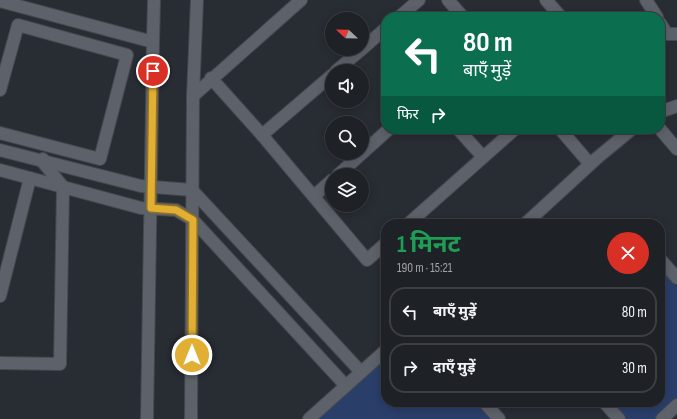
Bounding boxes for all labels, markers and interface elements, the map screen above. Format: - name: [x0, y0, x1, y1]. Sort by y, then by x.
- north arrow: [325, 12, 369, 56]
- map controls: [325, 12, 369, 212]
- text: 80 m: [463, 26, 512, 59]
- icon: left: [397, 28, 449, 80]
- pin: [136, 54, 170, 88]
- icon: arrive: [142, 60, 164, 82]
- text: बाएँ मुड़ें: [463, 60, 511, 81]
- button: sound: [325, 64, 369, 108]
- icon: right: [427, 104, 449, 126]
- text: फिर: [397, 105, 419, 124]
- button: search: [325, 116, 369, 160]
- button: layers: [325, 168, 369, 212]
- text: 1 मिनट: [397, 230, 461, 259]
- button: close: [607, 232, 649, 274]
- text: 190 m · 15:21: [397, 260, 452, 276]
- icon: left: [399, 301, 421, 323]
- text: बाएँ मुड़ें: [433, 302, 476, 321]
- text: 80 m: [622, 303, 647, 322]
- position arrow: [171, 334, 213, 376]
- icon: right: [399, 357, 421, 379]
- text: दाएँ मुड़ें: [433, 358, 476, 377]
- text: 30 m: [622, 359, 647, 378]

